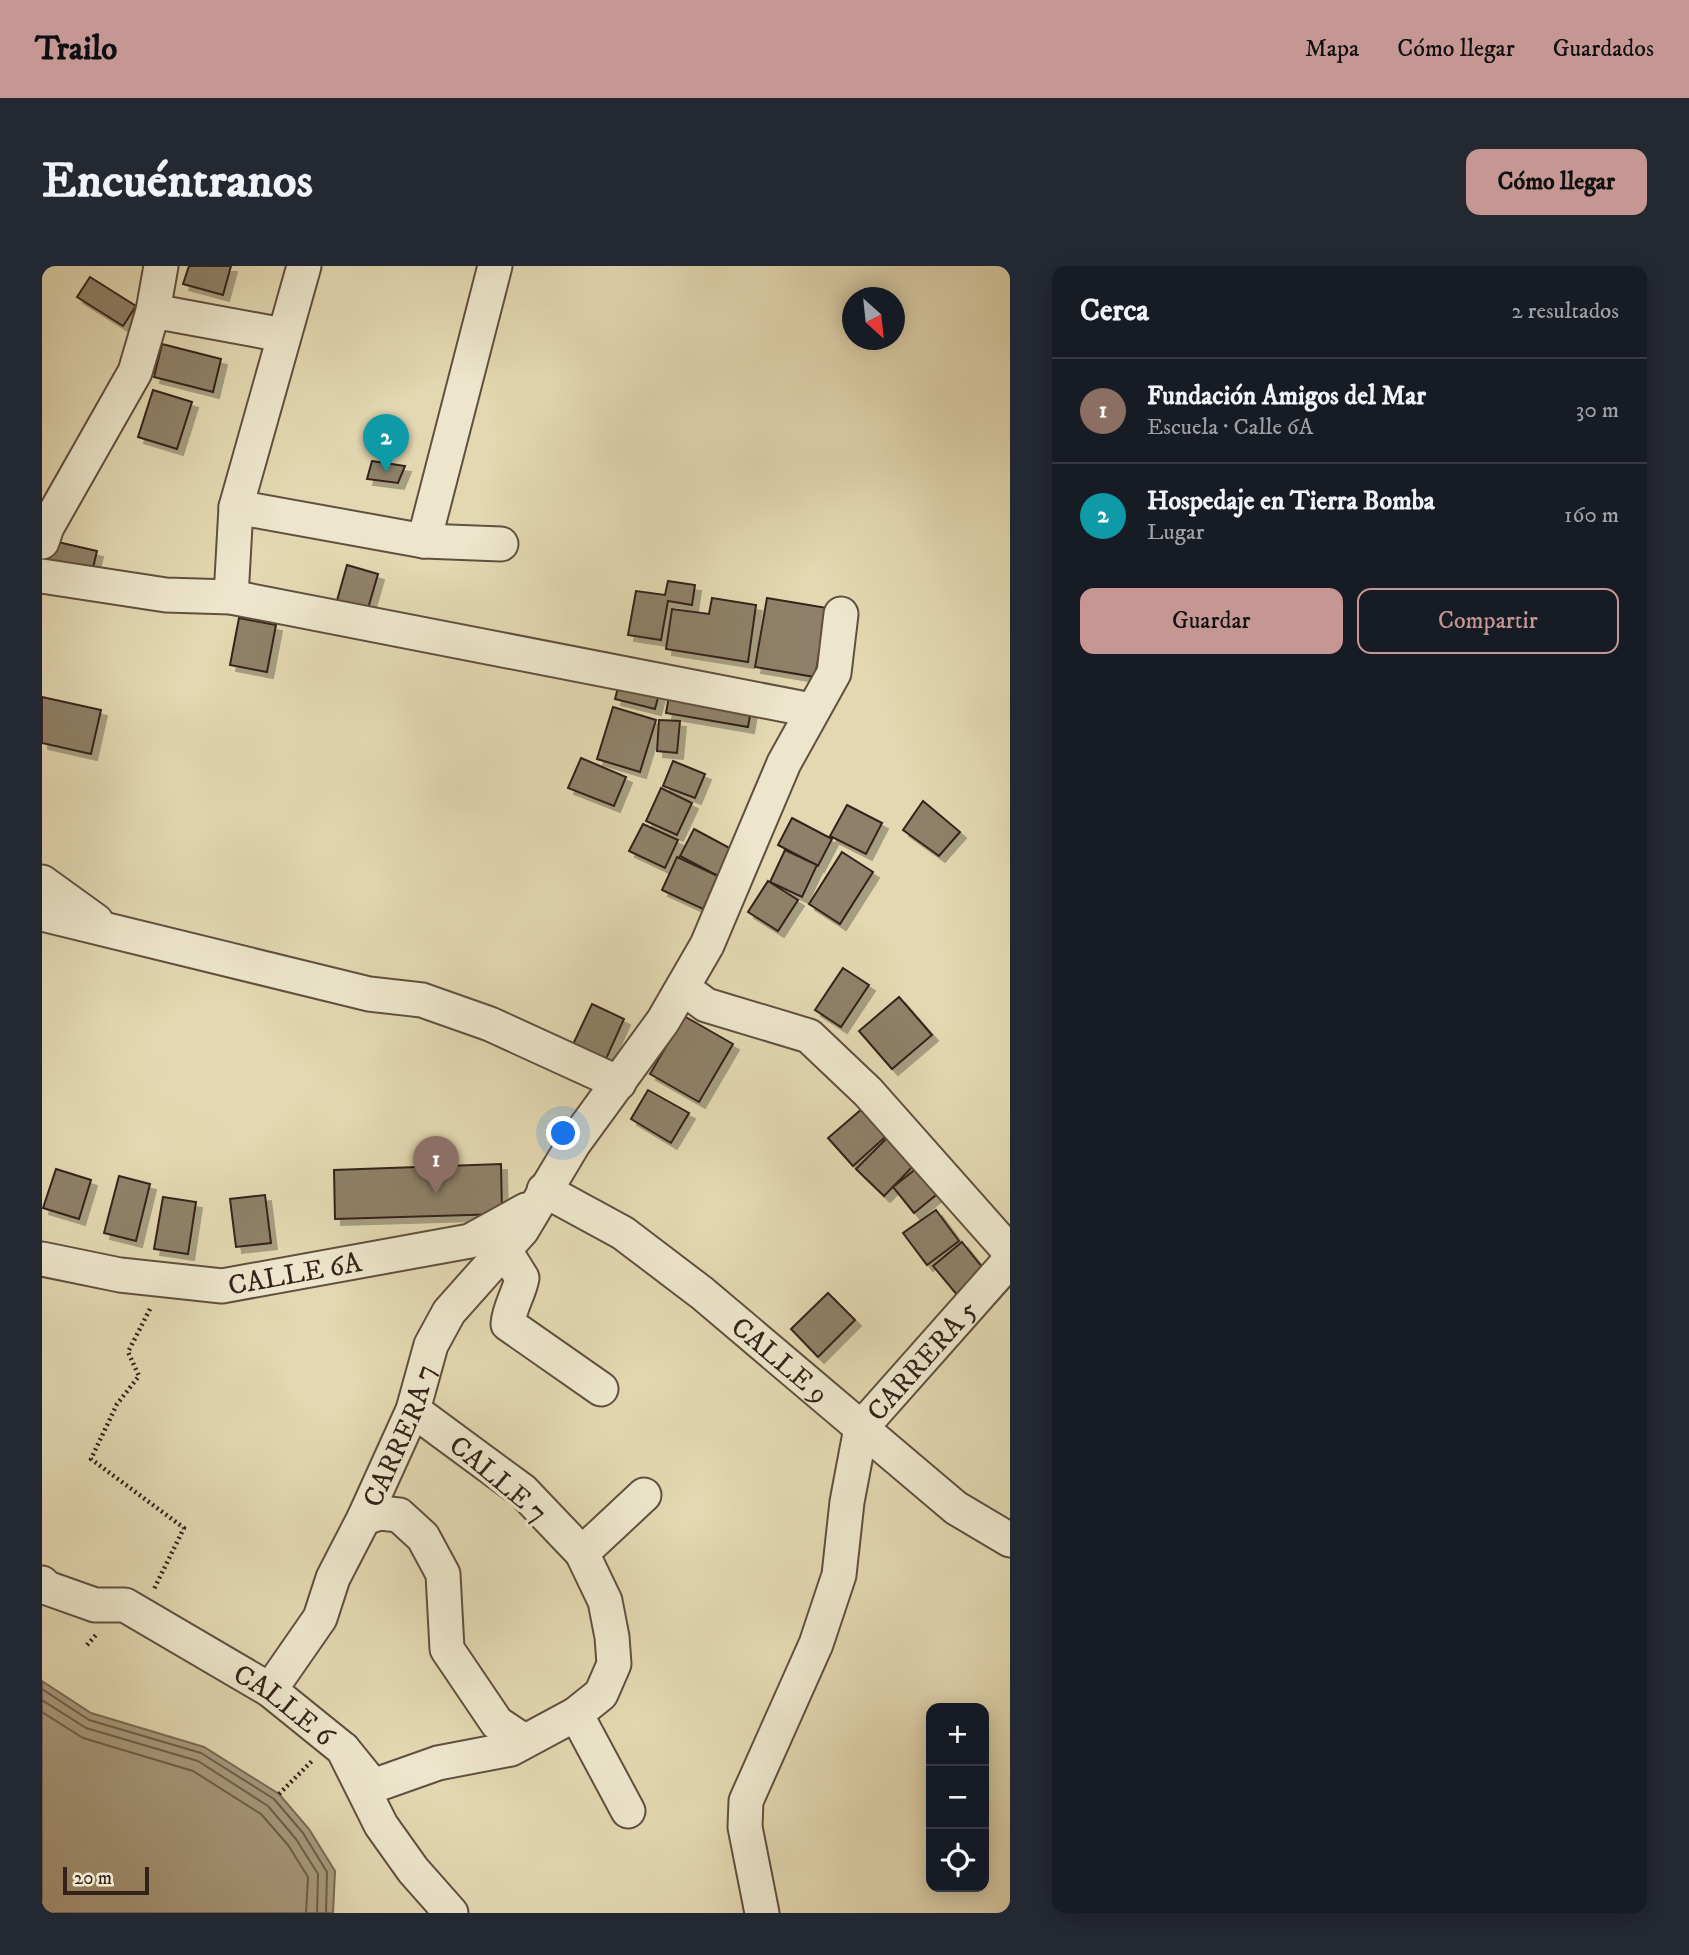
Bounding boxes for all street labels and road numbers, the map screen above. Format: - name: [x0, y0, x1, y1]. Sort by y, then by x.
- street label: CALLE 6A: [225, 1245, 366, 1304]
- street label: CARRERA 5: [860, 1293, 985, 1429]
- street label: CALLE 9: [724, 1310, 835, 1412]
- street label: CARRERA 7: [355, 1361, 444, 1513]
- street label: CALLE 7: [442, 1428, 554, 1530]
- street label: CALLE 6: [227, 1657, 342, 1755]

